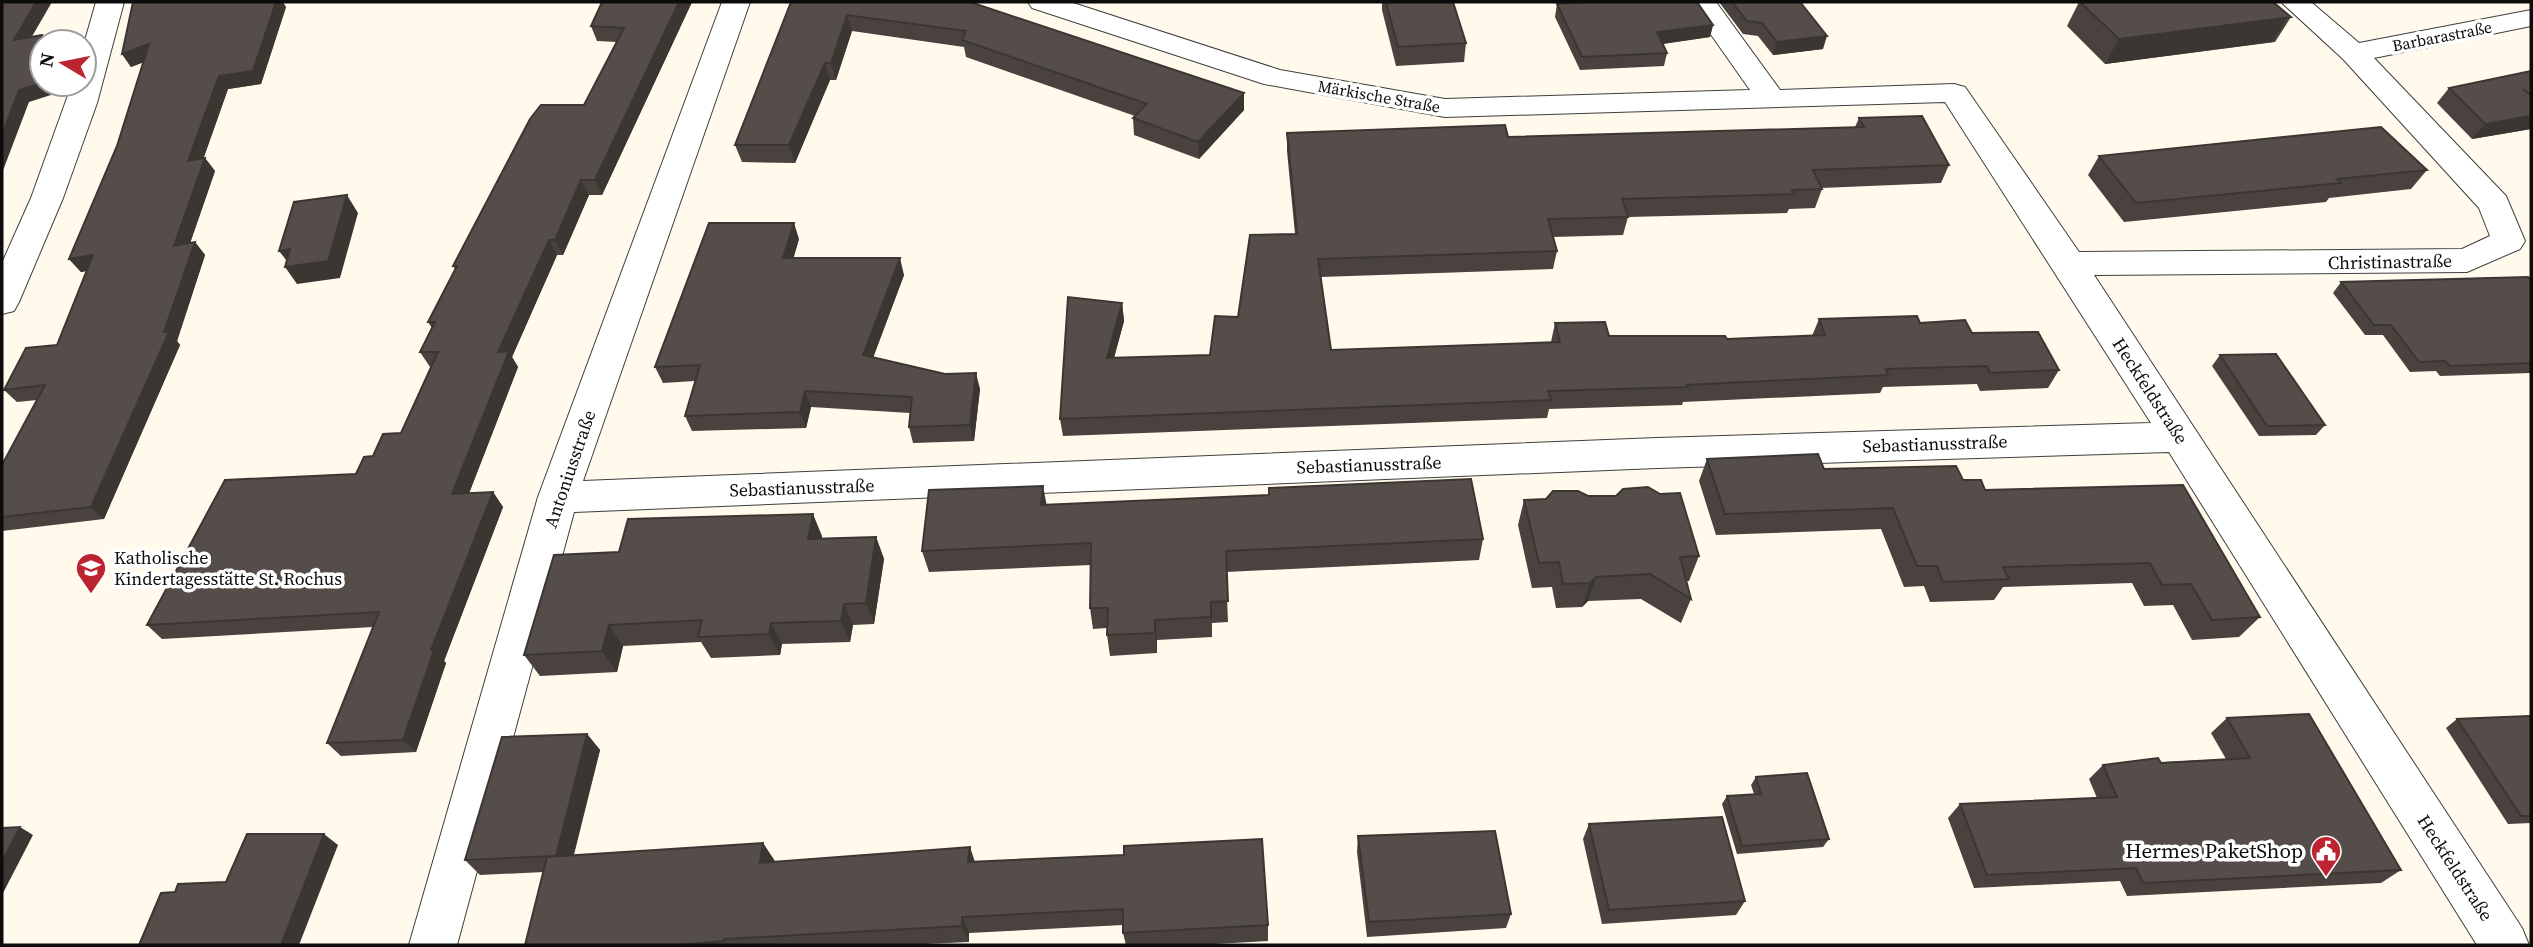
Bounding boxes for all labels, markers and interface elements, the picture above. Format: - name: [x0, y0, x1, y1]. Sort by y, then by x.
- street label: Barbarastraße: [2390, 16, 2494, 56]
- north arrow: [28, 28, 98, 98]
- text: N: [32, 51, 60, 69]
- street label: Märkische Straße: [1316, 74, 1442, 118]
- street label: Christinastraße: [2328, 248, 2452, 275]
- street label: Heckfeldstraße: [2107, 333, 2194, 449]
- street label: Antoniusstraße: [538, 407, 601, 531]
- street label: Sebastianusstraße: [1862, 428, 2008, 459]
- street label: Sebastianusstraße: [1296, 449, 1442, 480]
- street label: Sebastianusstraße: [729, 472, 875, 503]
- place label: Katholische Kindertagesstätte St. Rochus: [114, 545, 342, 591]
- school or university icon: Katholische Kindertagesstätte St. Rochus: [74, 551, 108, 595]
- street label: Heckfeldstraße: [2412, 810, 2499, 926]
- public building icon: Hermes PaketShop: [2309, 834, 2343, 878]
- place label: Hermes PaketShop: [2125, 836, 2303, 865]

